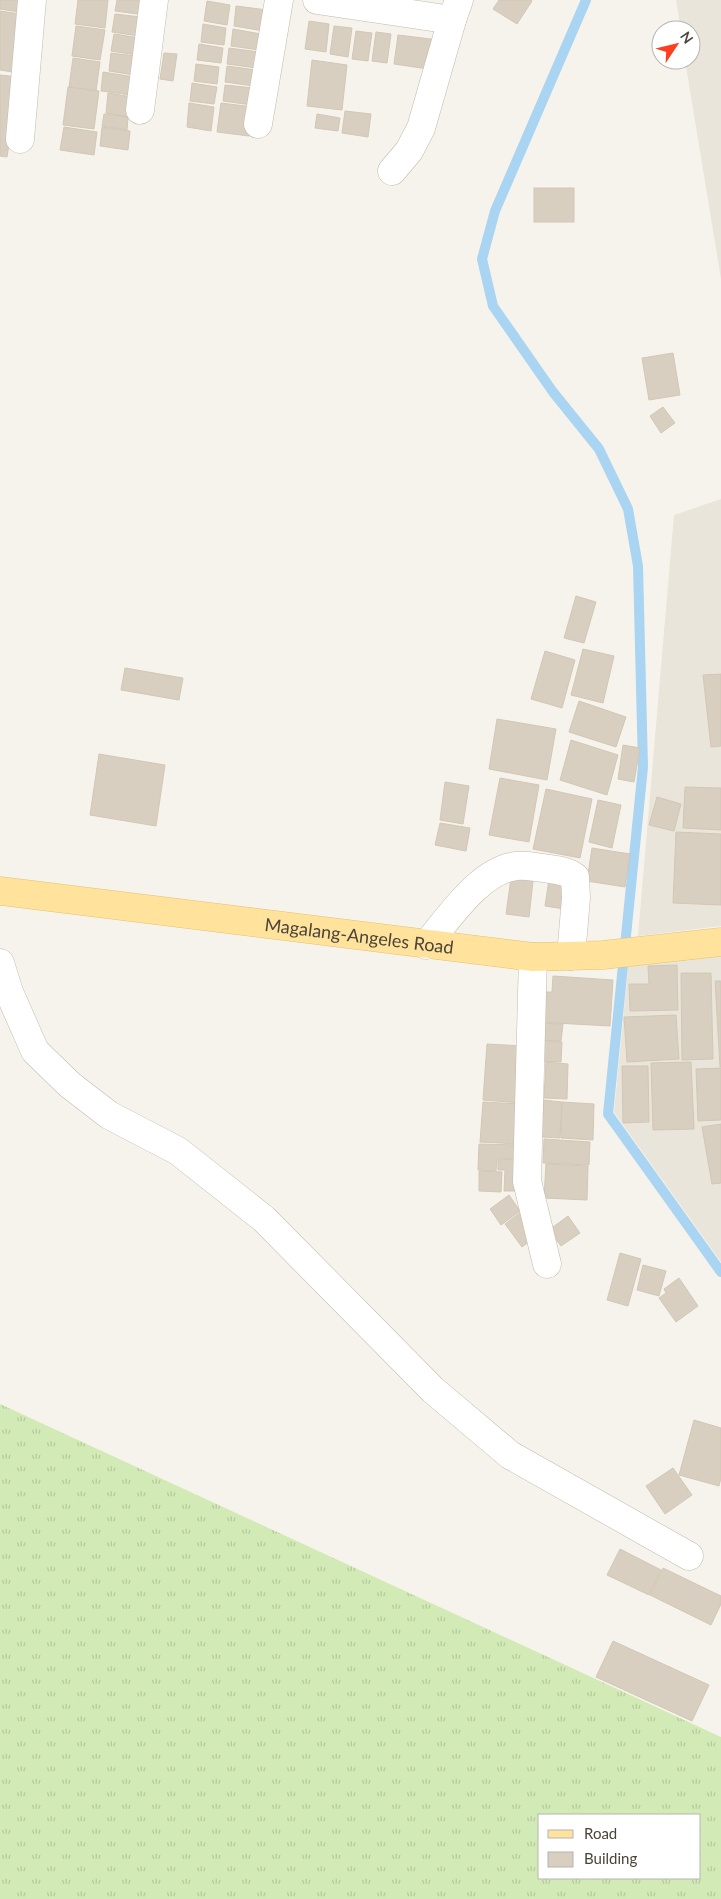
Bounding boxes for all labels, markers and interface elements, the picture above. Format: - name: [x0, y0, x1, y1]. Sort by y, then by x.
- north arrow: [651, 20, 701, 70]
- text: N: [677, 28, 697, 47]
- street label: Magalang-Angeles Road: [264, 913, 455, 958]
- legend: [538, 1814, 701, 1879]
- text: Road: [584, 1824, 617, 1842]
- text: Building: [584, 1849, 637, 1867]

